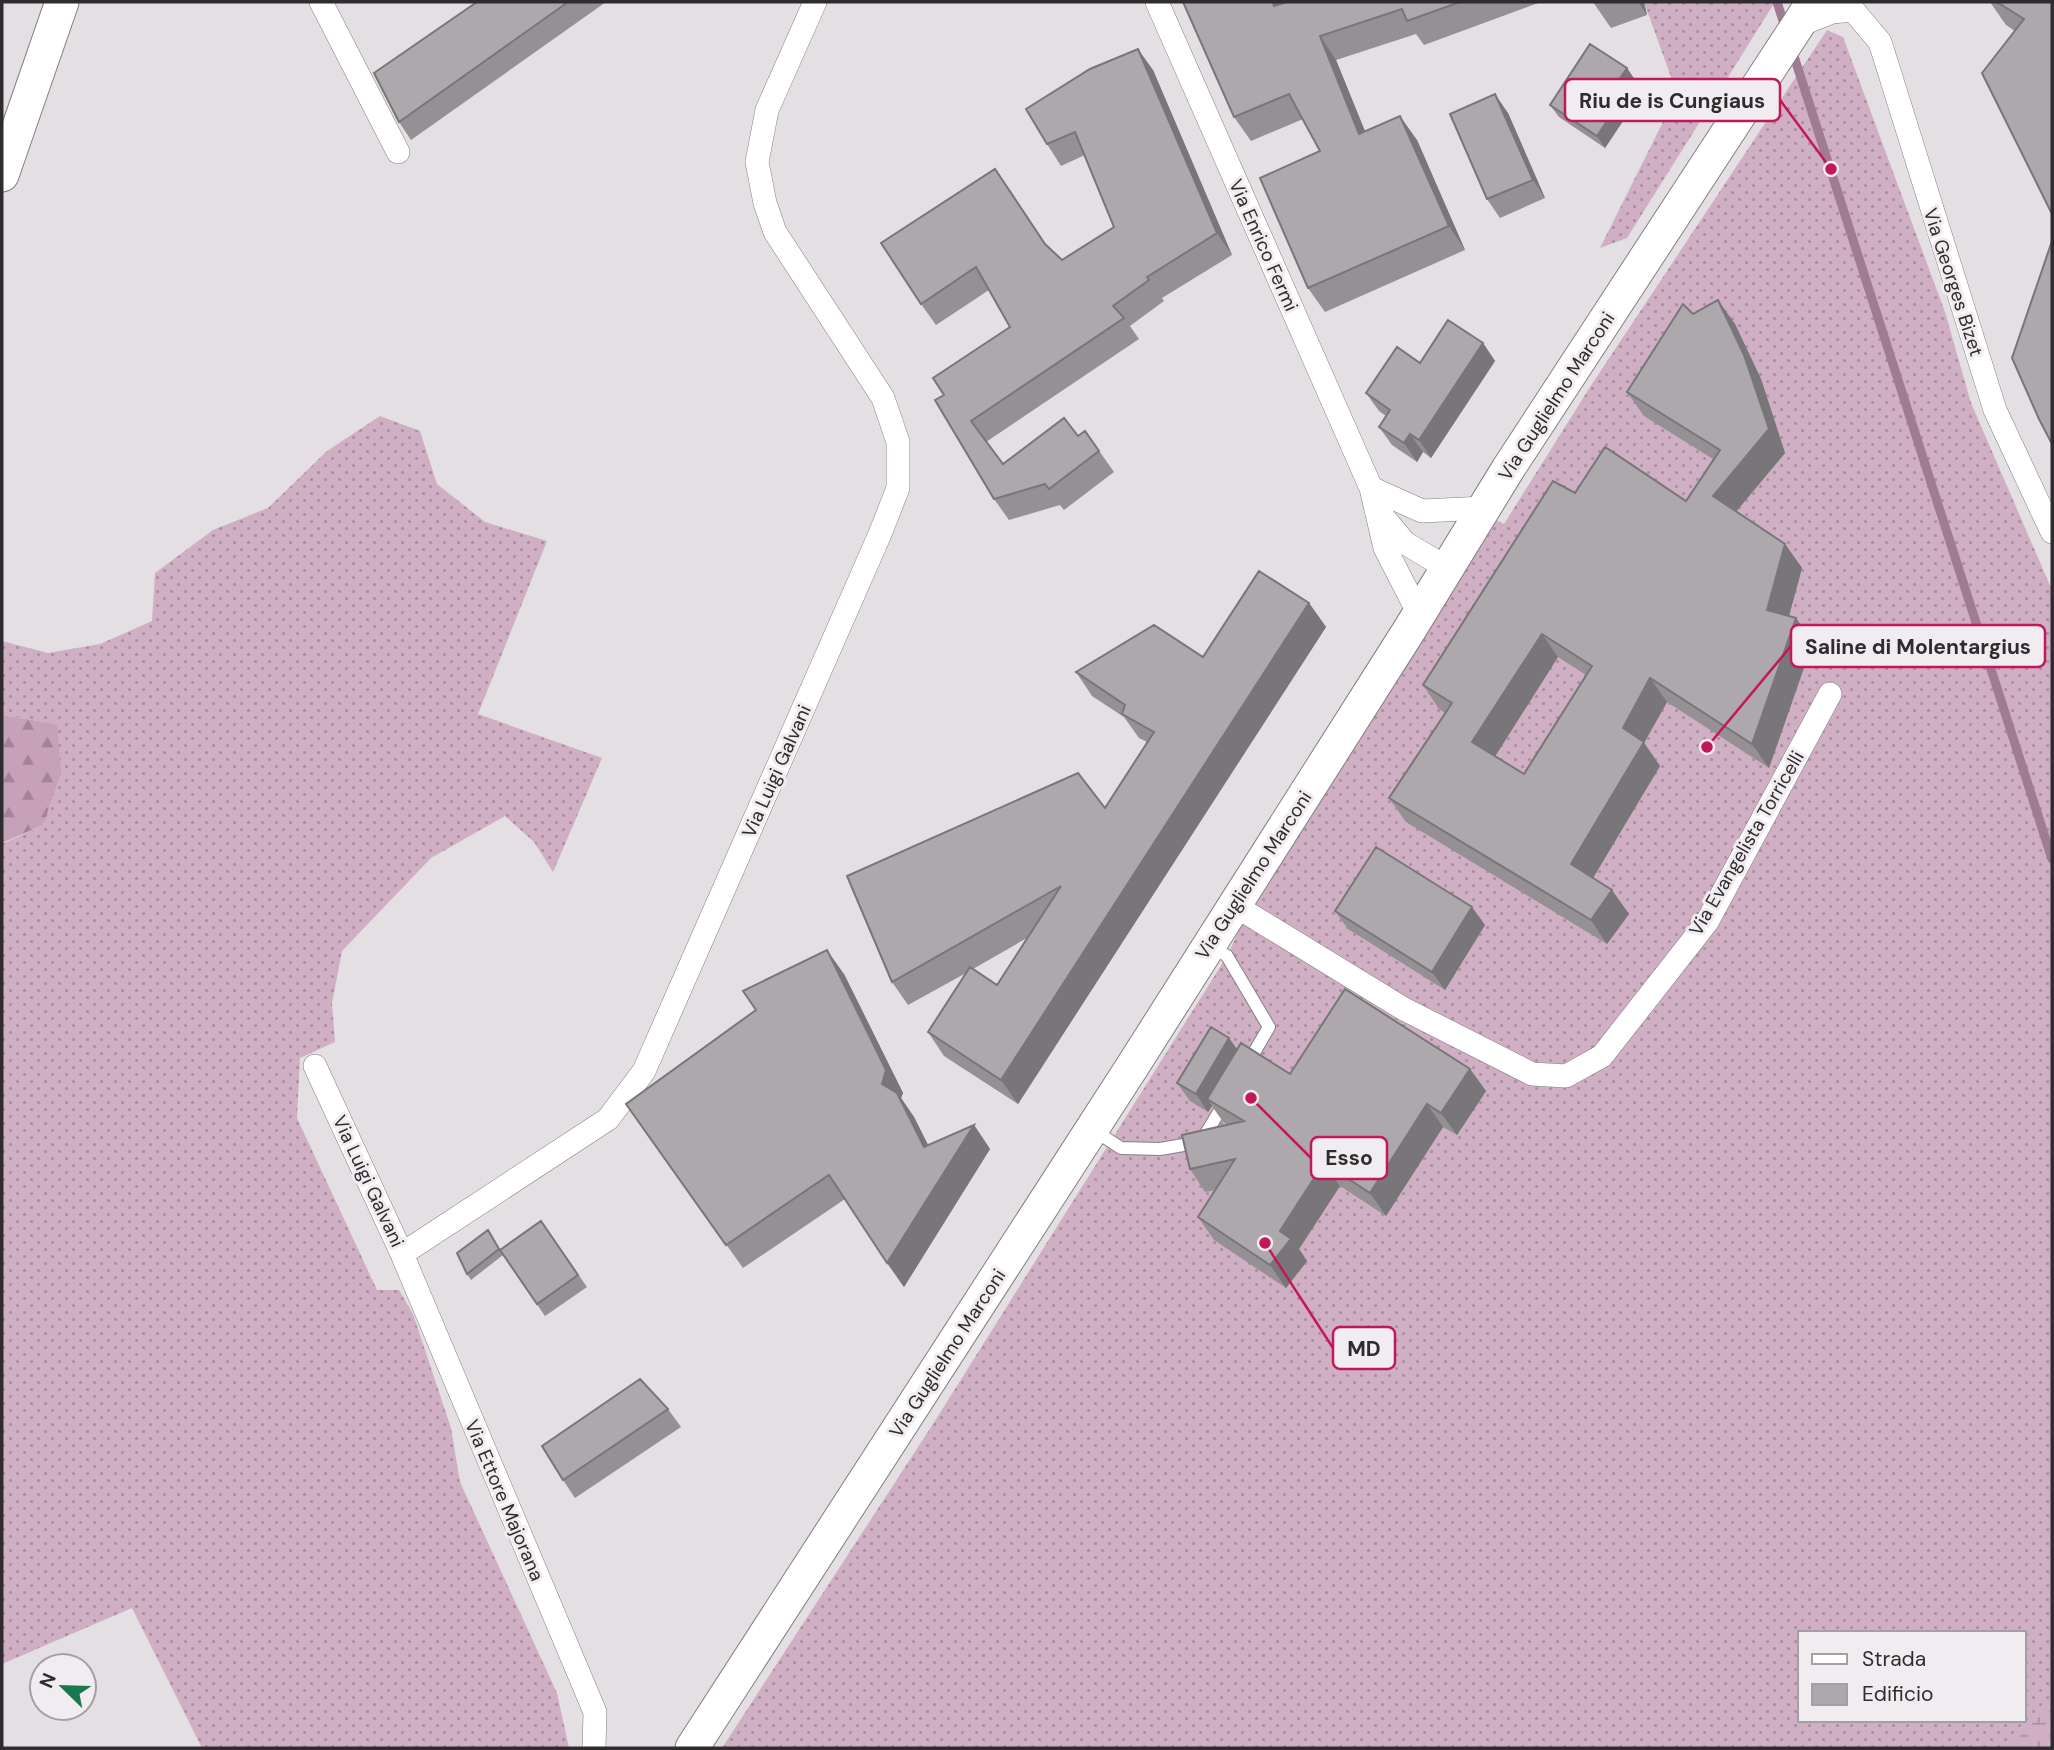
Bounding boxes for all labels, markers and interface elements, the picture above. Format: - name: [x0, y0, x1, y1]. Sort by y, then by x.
- callout: Riu de is Cungiaus: [1565, 79, 1780, 121]
- text: Riu de is Cungiaus: [1579, 87, 1765, 115]
- street label: Via Enrico Fermi: [1223, 175, 1304, 315]
- street label: Via Georges Bizet: [1918, 205, 1989, 359]
- street label: Via Guglielmo Marconi: [1493, 307, 1620, 485]
- callout: Saline di Molentargius: [1791, 625, 2045, 667]
- text: Saline di Molentargius: [1805, 633, 2031, 661]
- street label: Via Luigi Galvani: [736, 701, 817, 841]
- street label: Via Evangelista Torricelli: [1683, 746, 1810, 940]
- street label: Via Guglielmo Marconi: [1190, 786, 1317, 964]
- street label: Via Luigi Galvani: [327, 1111, 410, 1251]
- callout: Esso: [1311, 1137, 1387, 1179]
- text: Esso: [1325, 1144, 1373, 1172]
- street label: Via Guglielmo Marconi: [884, 1264, 1011, 1442]
- callout: MD: [1333, 1327, 1395, 1369]
- text: MD: [1347, 1335, 1381, 1363]
- street label: Via Ettore Majorana: [459, 1416, 550, 1585]
- legend: [1798, 1631, 2026, 1722]
- text: Strada: [1862, 1645, 1926, 1673]
- north arrow: [28, 1652, 98, 1722]
- text: N: [34, 1669, 62, 1692]
- text: Edificio: [1862, 1680, 1933, 1708]

